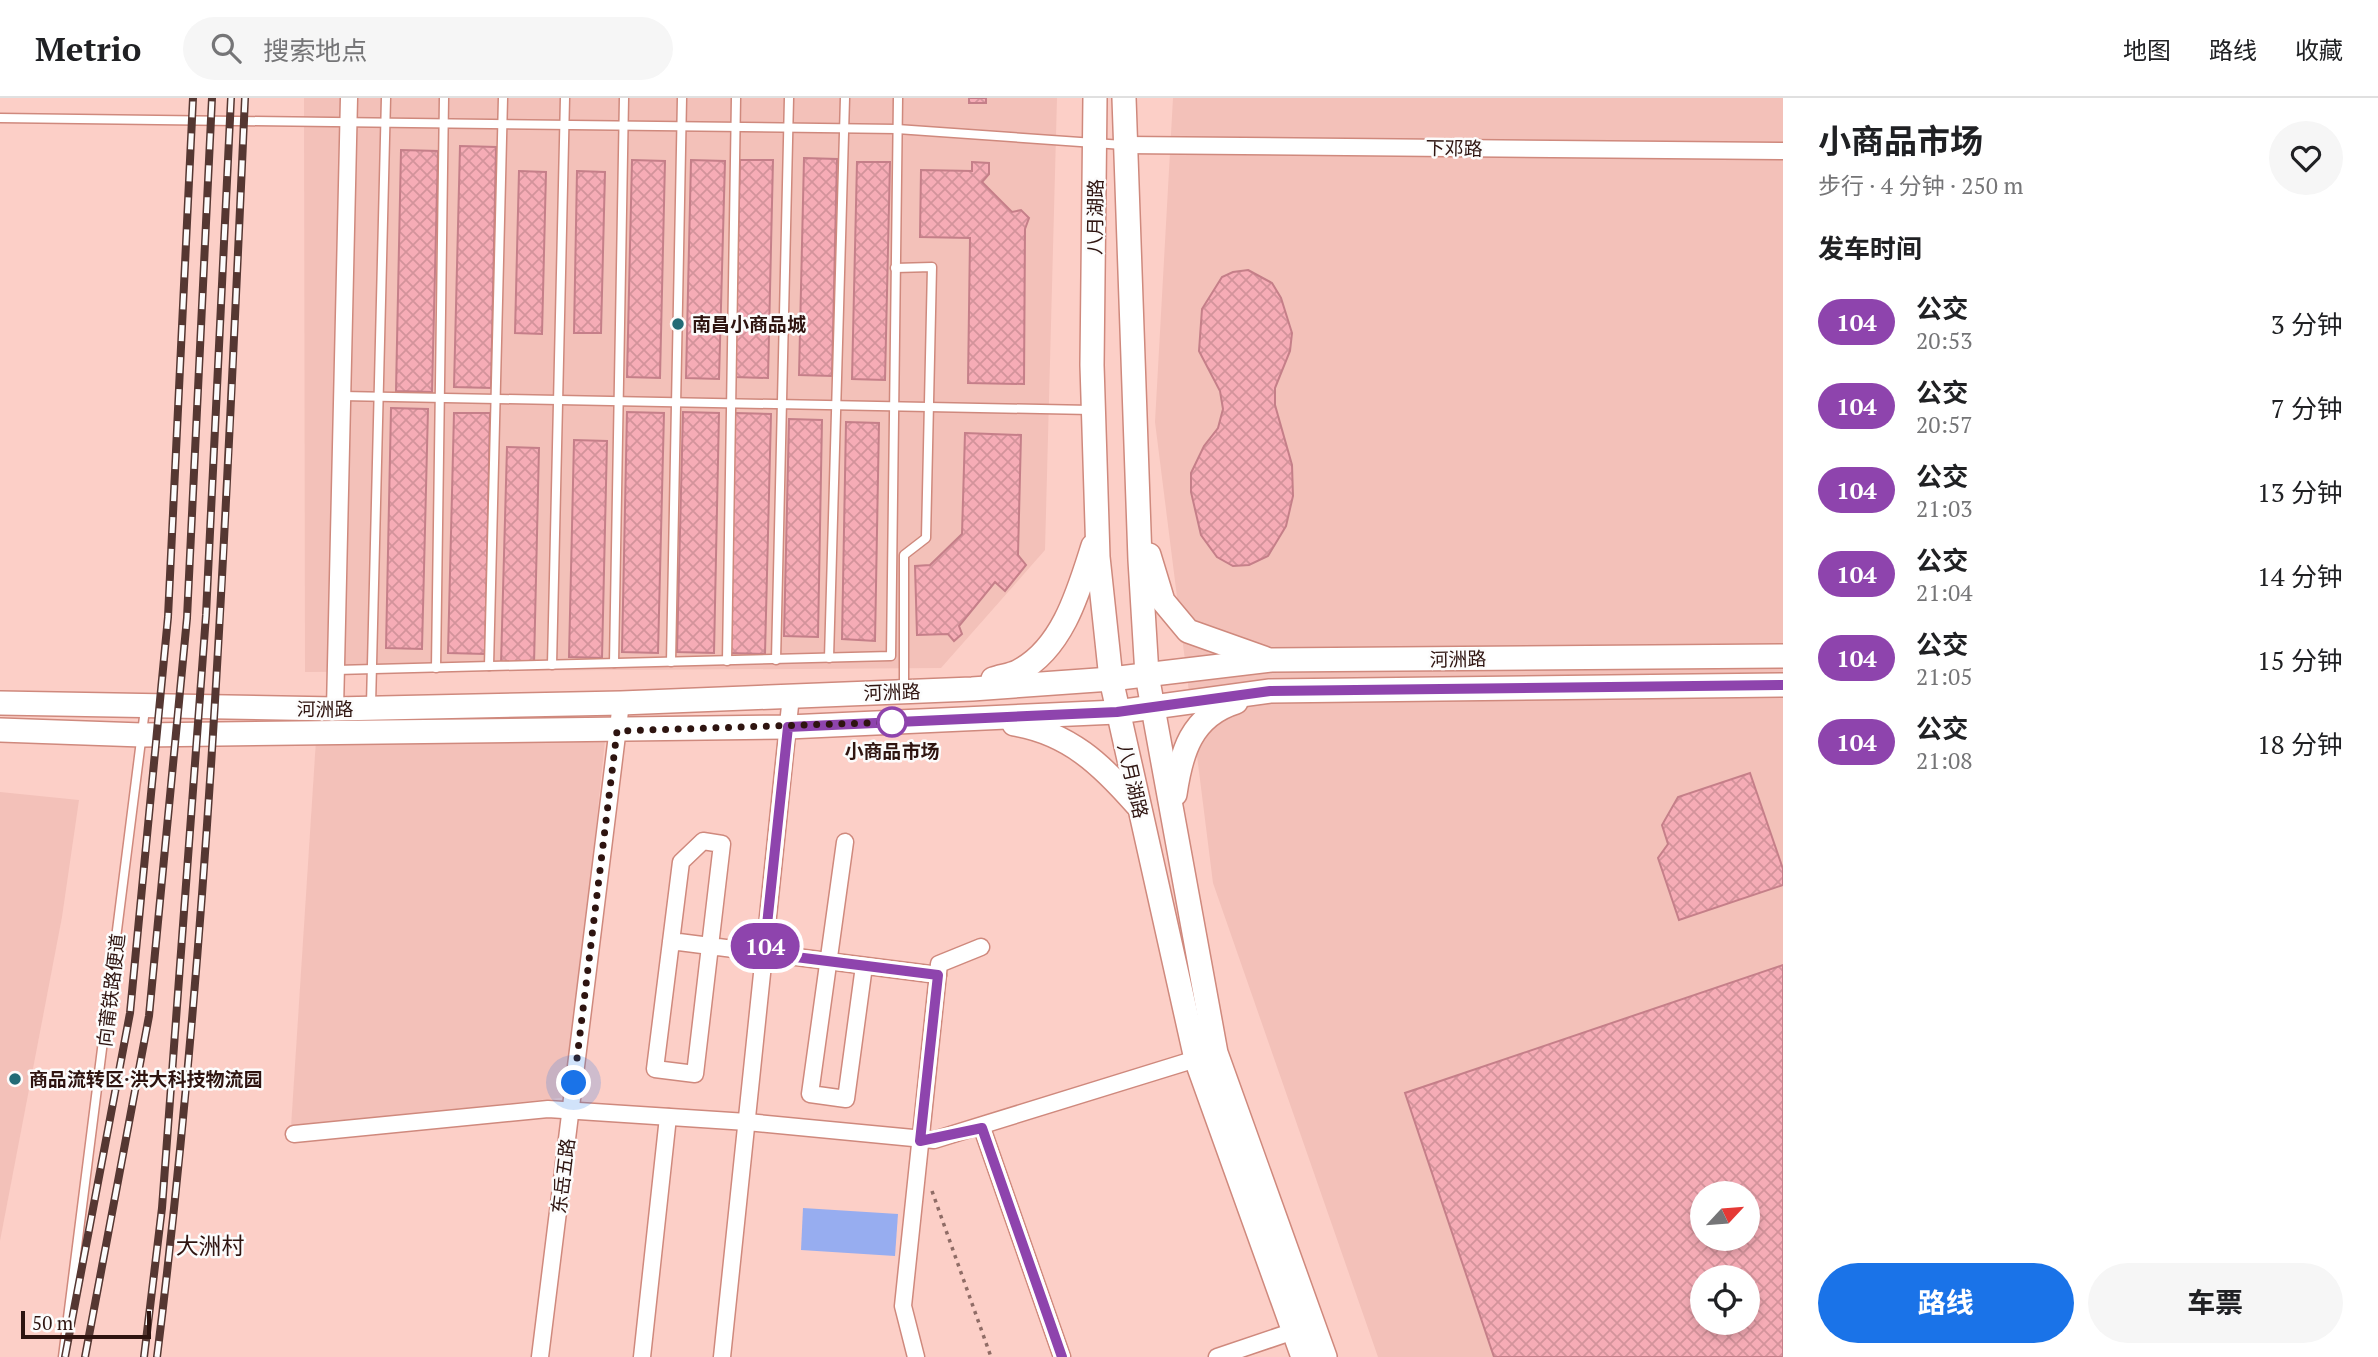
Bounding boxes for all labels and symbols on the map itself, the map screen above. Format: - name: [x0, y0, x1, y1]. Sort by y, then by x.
- street label: 下邓路: [1425, 135, 1483, 160]
- street label: 八月湖路: [1081, 179, 1108, 255]
- place label: 南昌小商品城: [692, 311, 806, 336]
- marker: 南昌小商品城: [670, 316, 686, 332]
- street label: 河洲路: [1429, 646, 1487, 671]
- street label: 河洲路: [863, 678, 921, 705]
- street label: 河洲路: [296, 696, 354, 721]
- marker: 小商品市场: [877, 707, 907, 737]
- place label: 小商品市场: [844, 738, 940, 763]
- street label: 八月湖路: [1113, 741, 1154, 821]
- line badge: 104: [725, 923, 805, 969]
- street label: 向莆铁路便道: [91, 932, 130, 1048]
- your location: [556, 1065, 591, 1100]
- place label: 商品流转区·洪大科技物流园: [29, 1066, 263, 1091]
- marker: 商品流转区·洪大科技物流园: [7, 1071, 23, 1087]
- street label: 东岳五路: [545, 1137, 580, 1215]
- north arrow: [1690, 1181, 1760, 1251]
- district label: 大洲村: [176, 1230, 245, 1261]
- scale bar: [21, 1308, 150, 1340]

